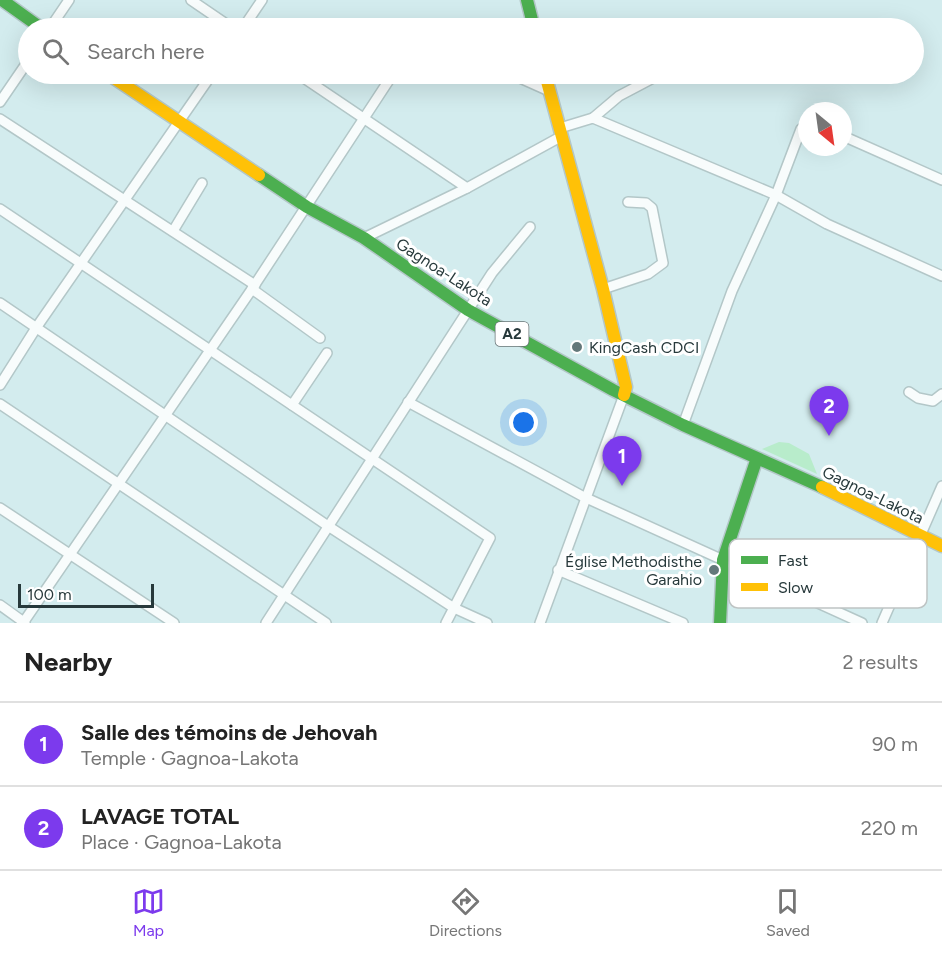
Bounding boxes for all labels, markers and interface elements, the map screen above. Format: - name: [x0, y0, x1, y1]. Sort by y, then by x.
- search box: [18, 18, 924, 84]
- icon: search: [39, 35, 72, 68]
- text: Search here: [87, 38, 205, 65]
- north arrow: [798, 102, 852, 156]
- street label: Gagnoa-Lakota: [393, 234, 495, 310]
- road number: A2: [496, 322, 528, 346]
- place label: KingCash CDCI: [589, 338, 699, 357]
- marker: KingCash CDCI: [570, 340, 584, 354]
- pin: 2: [810, 386, 848, 436]
- your location: [509, 408, 538, 437]
- pin: 1: [602, 436, 642, 486]
- street label: Gagnoa-Lakota: [819, 462, 927, 528]
- legend: [729, 539, 927, 608]
- text: Fast: [778, 551, 808, 570]
- place label: Église Methodisthe Garahio: [565, 552, 702, 589]
- marker: Église Methodisthe Garahio: [707, 563, 721, 577]
- text: Slow: [778, 578, 813, 597]
- scale bar: [18, 581, 154, 608]
- text: 100 m: [27, 585, 72, 604]
- text: Nearby: [24, 646, 112, 678]
- text: 2 results: [842, 650, 918, 674]
- text: Salle des témoins de Jehovah: [81, 719, 378, 746]
- text: 1: [39, 732, 48, 756]
- text: 90 m: [872, 732, 918, 756]
- text: Temple · Gagnoa-Lakota: [81, 746, 299, 770]
- text: LAVAGE TOTAL: [81, 803, 239, 830]
- text: 2: [38, 816, 49, 840]
- text: 220 m: [861, 816, 918, 840]
- text: Place · Gagnoa-Lakota: [81, 830, 282, 854]
- tab: Map: [132, 885, 165, 940]
- tab: Directions: [429, 885, 502, 940]
- tab: Saved: [766, 885, 810, 940]

